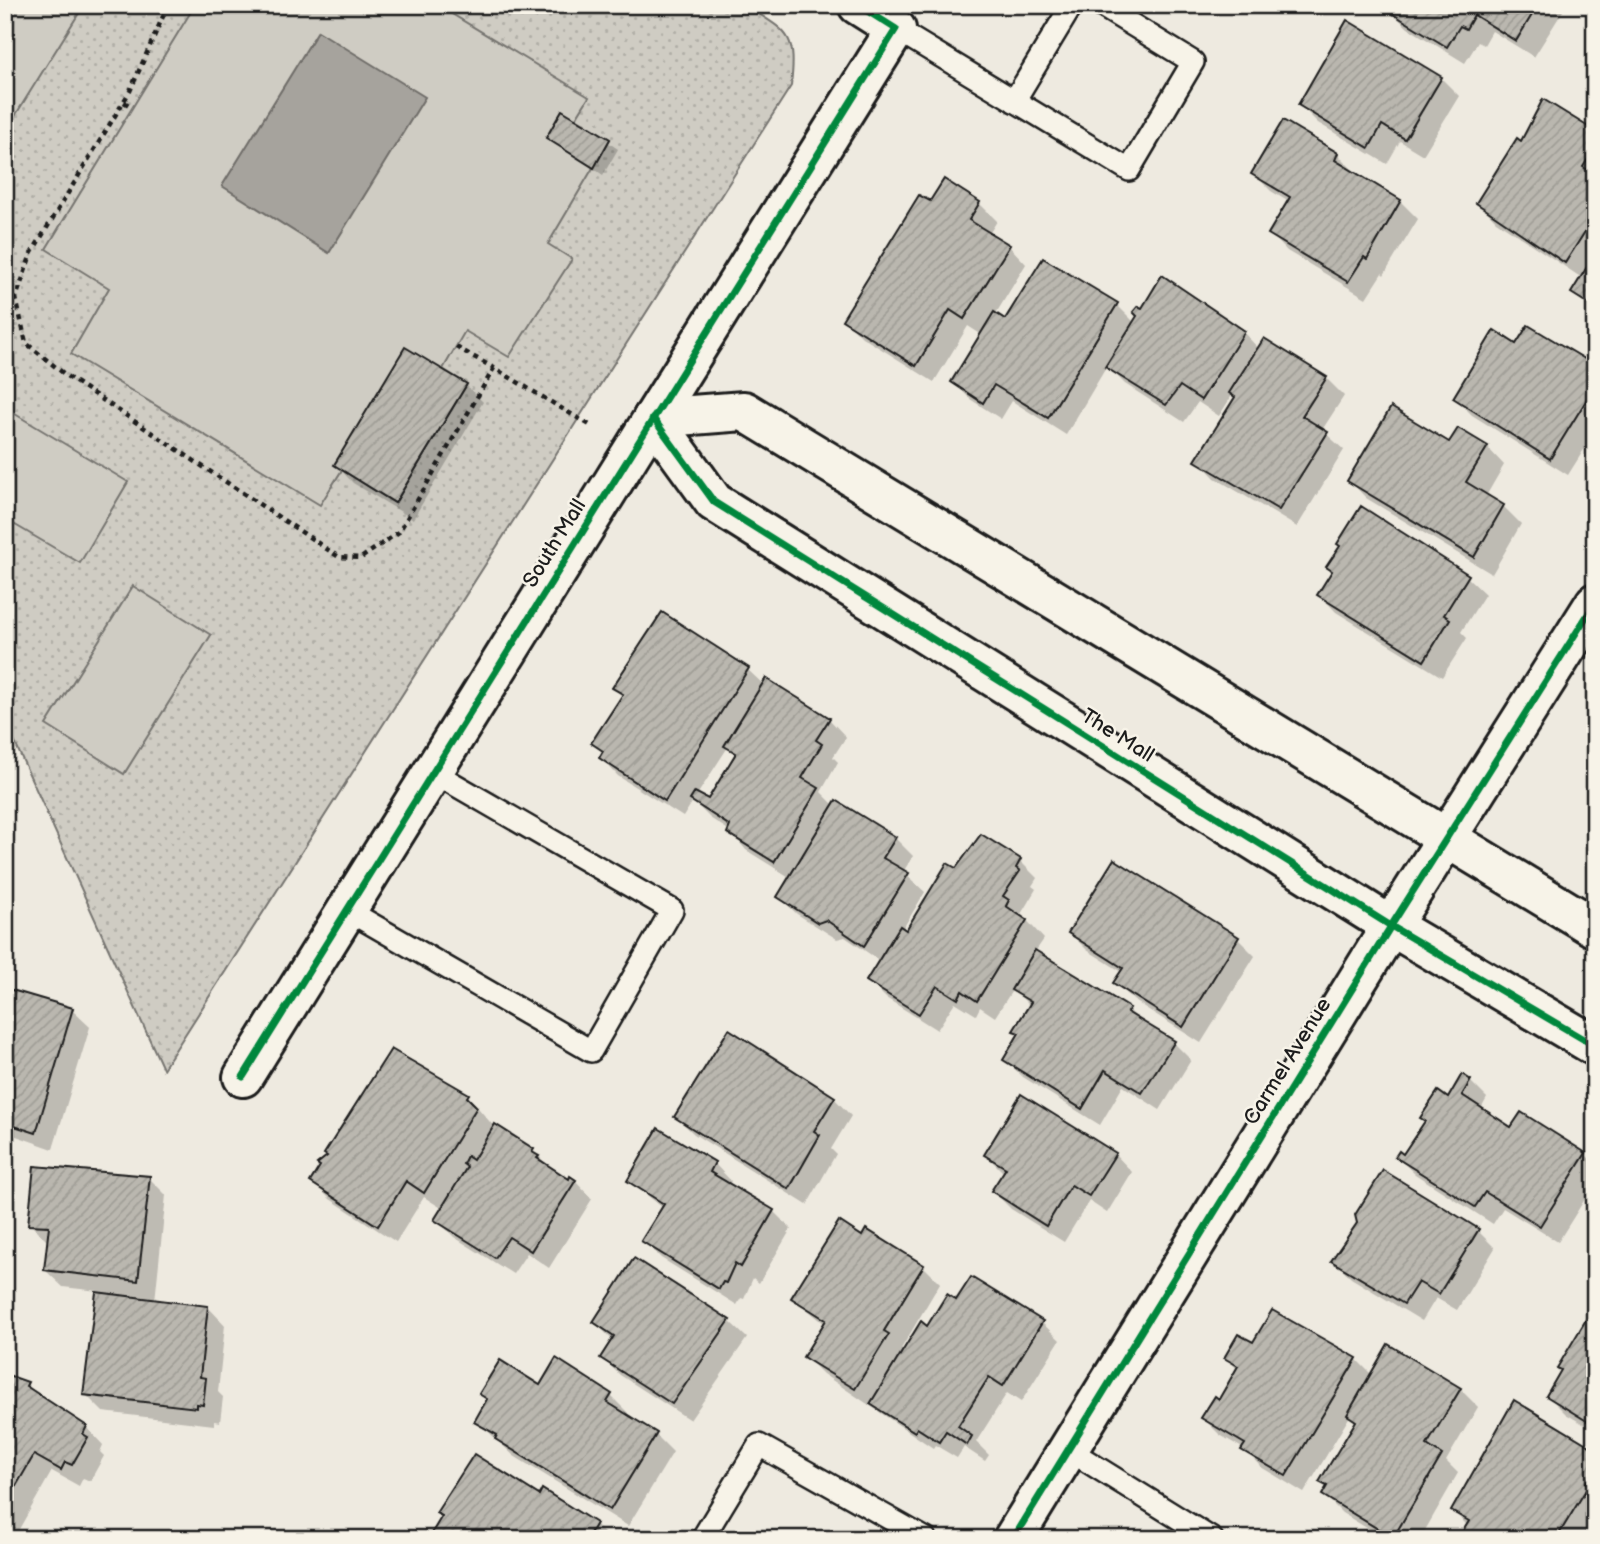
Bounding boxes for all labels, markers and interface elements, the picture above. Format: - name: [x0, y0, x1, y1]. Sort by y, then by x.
- street label: South Mall: [518, 495, 591, 592]
- street label: The Mall: [1077, 703, 1159, 768]
- street label: Carmel Avenue: [1238, 993, 1336, 1129]

